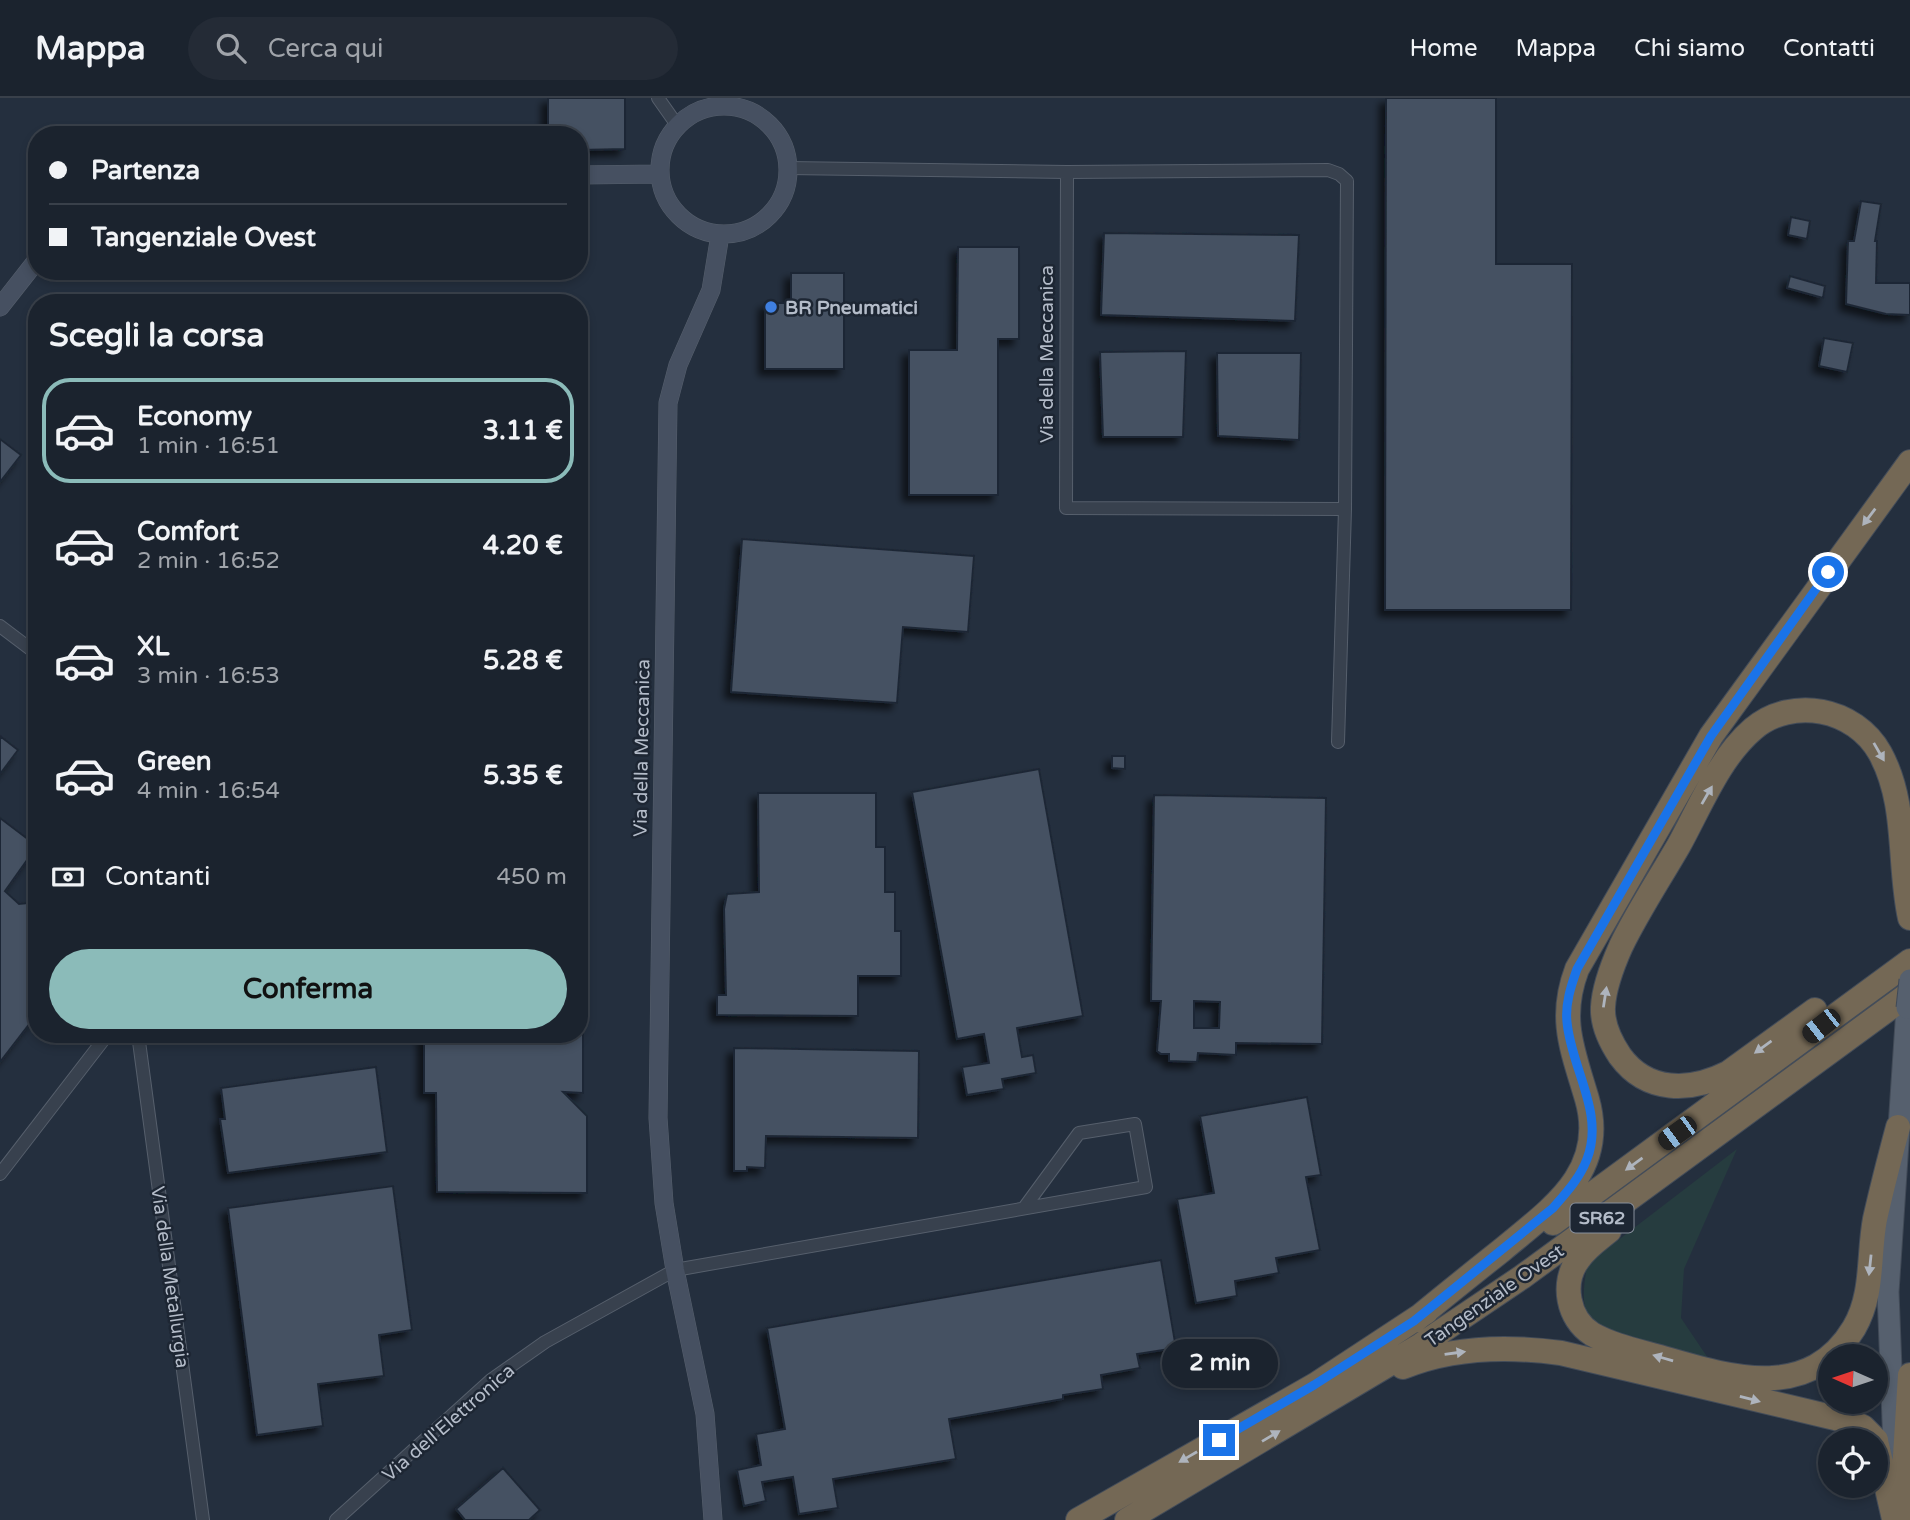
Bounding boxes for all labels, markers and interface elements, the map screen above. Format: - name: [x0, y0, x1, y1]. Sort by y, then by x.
- search box: [188, 17, 678, 80]
- text: Mappa: [35, 29, 146, 68]
- icon: search: [212, 29, 250, 67]
- text: Cerca qui: [268, 33, 384, 64]
- text: Home: [1410, 34, 1478, 63]
- text: Mappa: [1516, 34, 1596, 63]
- text: Chi siamo: [1634, 34, 1745, 63]
- text: Contatti: [1783, 34, 1875, 63]
- text: Partenza: [91, 155, 200, 186]
- text: Tangenziale Ovest: [91, 222, 316, 253]
- street label: Via della Meccanica: [1036, 265, 1058, 443]
- place label: BR Pneumatici: [785, 297, 918, 319]
- marker: BR Pneumatici: [763, 299, 779, 315]
- text: Scegli la corsa: [49, 317, 264, 355]
- icon: car: [53, 399, 116, 462]
- text: Economy: [137, 401, 252, 432]
- text: 3.11 €: [483, 415, 563, 446]
- text: 1 min · 16:51: [137, 432, 280, 460]
- one-way arrow: [1863, 508, 1877, 526]
- icon: car: [53, 514, 116, 577]
- text: Comfort: [137, 516, 239, 547]
- text: 4.20 €: [483, 530, 563, 561]
- text: 2 min · 16:52: [137, 547, 280, 575]
- route start: [1812, 556, 1844, 588]
- icon: car: [53, 629, 116, 692]
- text: XL: [137, 631, 169, 662]
- text: 5.28 €: [483, 645, 563, 676]
- street label: Via della Meccanica: [629, 659, 655, 837]
- text: 3 min · 16:53: [137, 662, 280, 690]
- one-way arrow: [1873, 742, 1885, 762]
- icon: car: [53, 744, 116, 807]
- text: Green: [137, 746, 212, 777]
- text: 5.35 €: [483, 760, 563, 791]
- text: 4 min · 16:54: [137, 777, 280, 805]
- one-way arrow: [1701, 785, 1713, 805]
- icon: cash: [49, 858, 87, 896]
- text: Contanti: [105, 861, 210, 892]
- text: 450 m: [497, 863, 567, 891]
- button: Conferma: [49, 949, 567, 1029]
- one-way arrow: [1600, 986, 1611, 1008]
- car: [1798, 1005, 1845, 1047]
- one-way arrow: [1754, 1040, 1772, 1054]
- car: [1654, 1112, 1701, 1154]
- one-way arrow: [1625, 1157, 1643, 1171]
- street label: Via della Metallurgia: [146, 1185, 194, 1369]
- road number: SR62: [1570, 1204, 1634, 1232]
- street label: Tangenziale Ovest: [1421, 1240, 1568, 1352]
- one-way arrow: [1865, 1255, 1876, 1277]
- callout: 2 min: [1161, 1338, 1277, 1388]
- north arrow: [1818, 1344, 1888, 1414]
- map controls: [1818, 1344, 1888, 1498]
- one-way arrow: [1444, 1348, 1466, 1359]
- text: 2 min: [1189, 1349, 1251, 1377]
- one-way arrow: [1652, 1352, 1673, 1362]
- street label: Via dell'Elettronica: [378, 1359, 519, 1486]
- one-way arrow: [1739, 1394, 1761, 1405]
- route end: [1203, 1424, 1235, 1456]
- button: locate: [1818, 1428, 1888, 1498]
- one-way arrow: [1261, 1430, 1280, 1442]
- one-way arrow: [1178, 1451, 1198, 1463]

